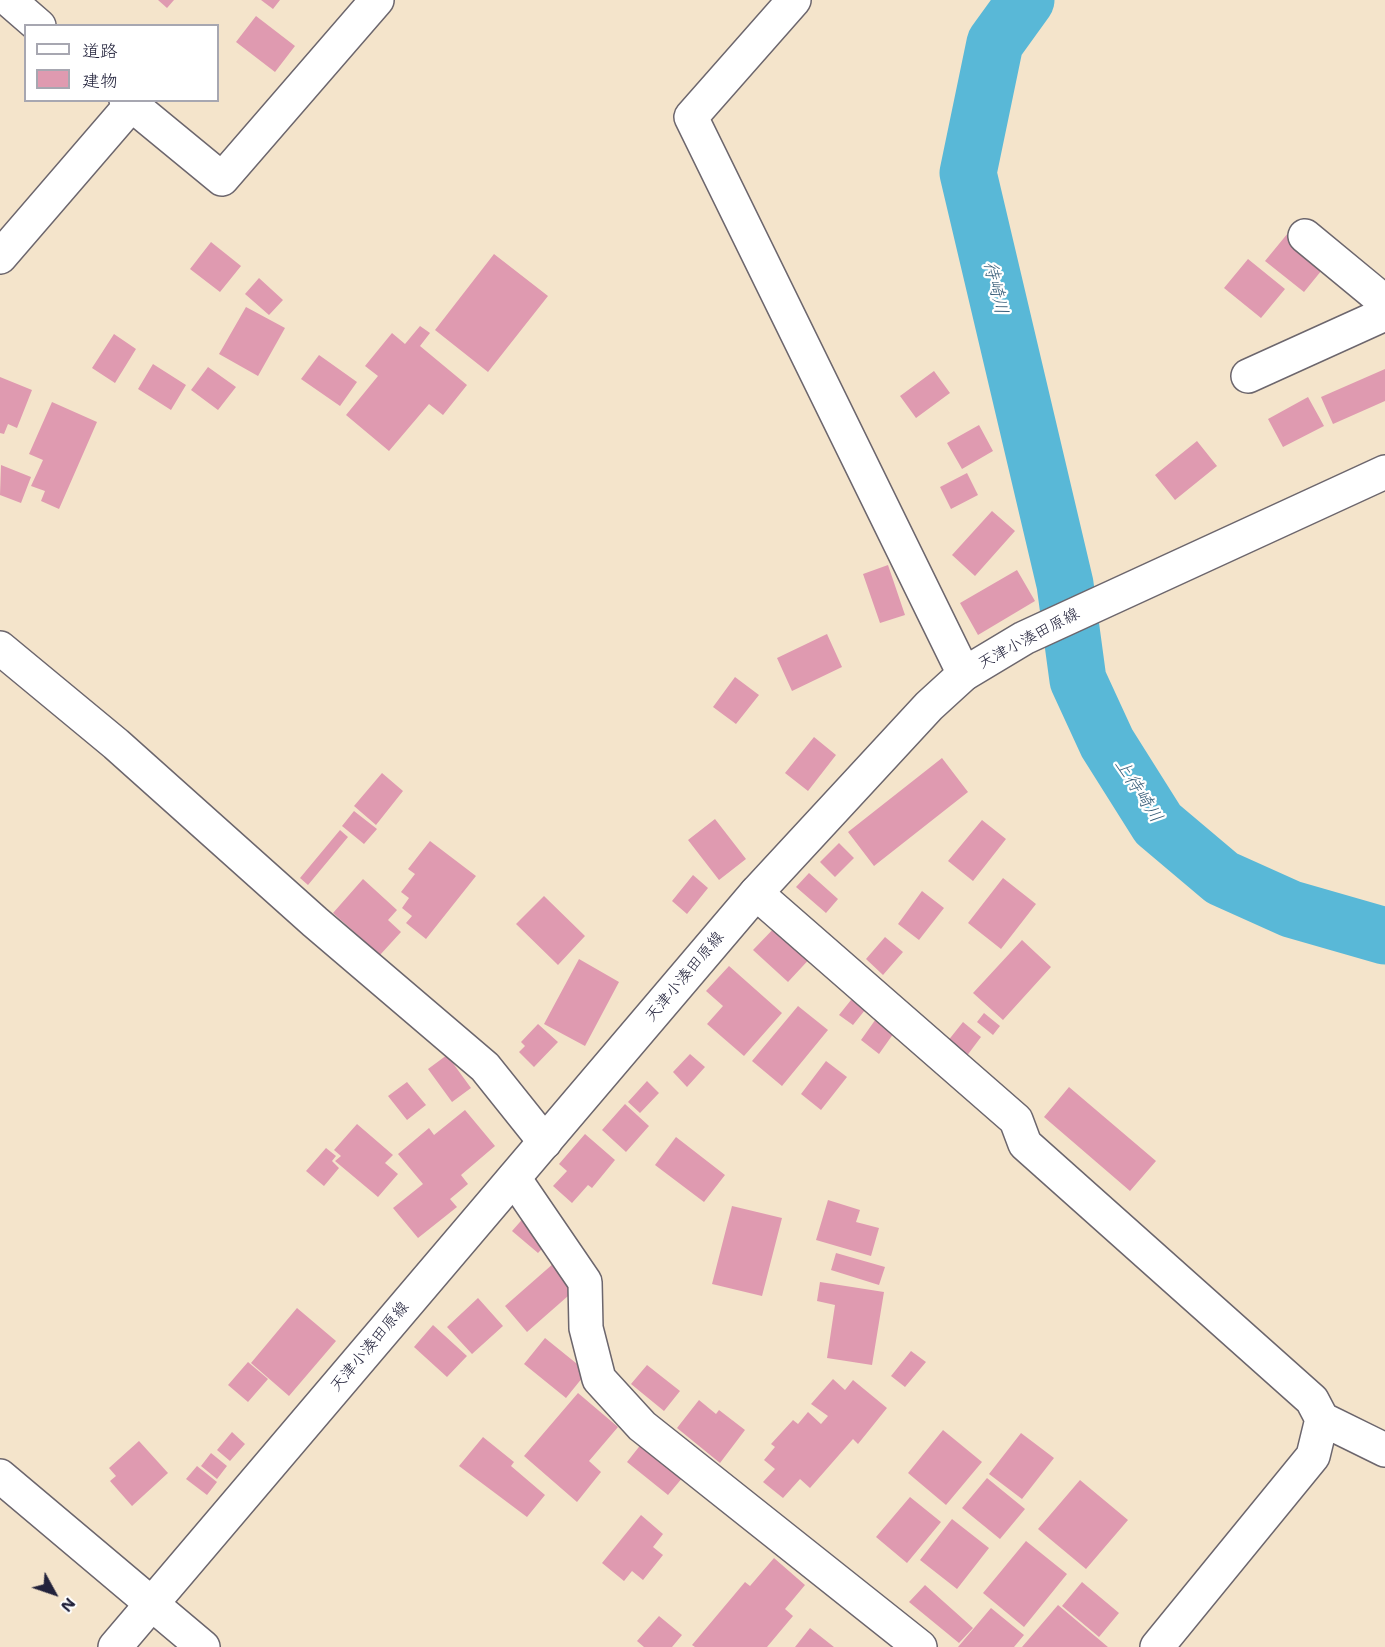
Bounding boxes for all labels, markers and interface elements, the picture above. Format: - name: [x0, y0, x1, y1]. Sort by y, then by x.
- legend: [24, 24, 219, 102]
- text: 道路: [82, 39, 118, 63]
- text: 建物: [82, 69, 118, 93]
- water label: 待崎川: [978, 259, 1012, 317]
- street label: 天津小湊田原線: [975, 604, 1083, 674]
- water label: 上待崎川: [1109, 755, 1167, 827]
- street label: 天津小湊田原線: [642, 928, 728, 1026]
- street label: 天津小湊田原線: [327, 1298, 413, 1396]
- north arrow: [24, 1563, 84, 1623]
- text: N: [56, 1593, 80, 1617]

